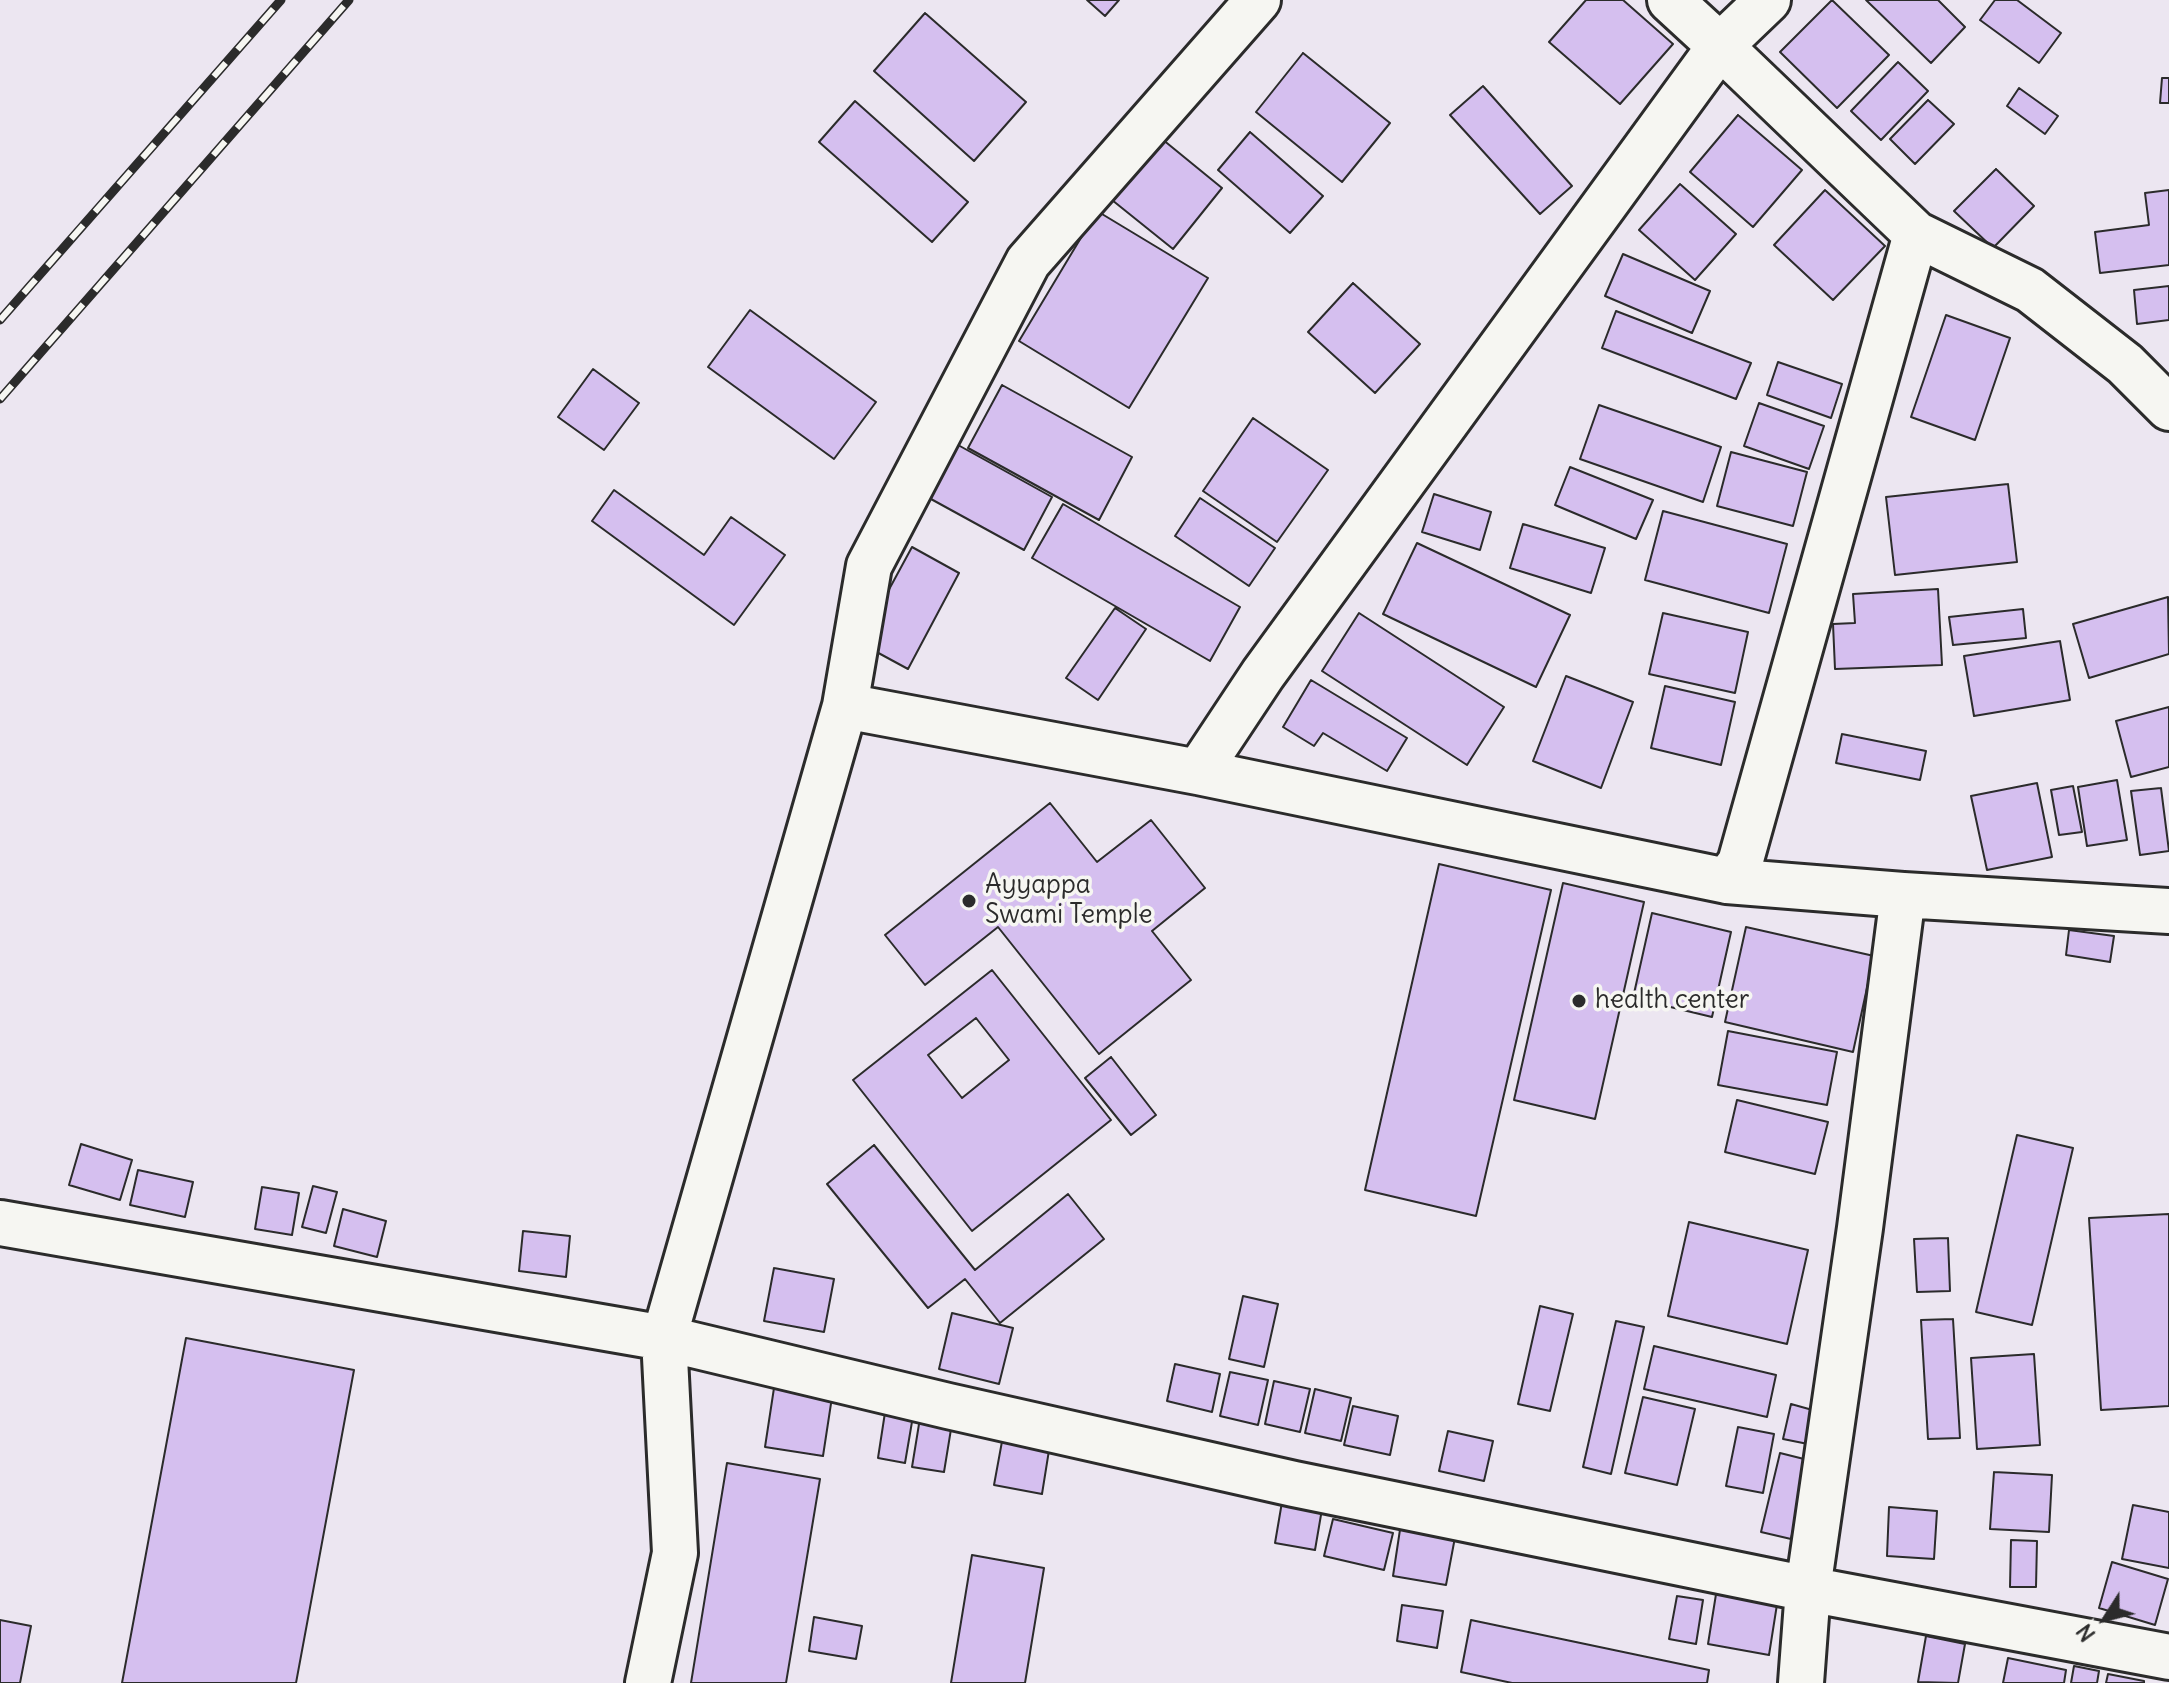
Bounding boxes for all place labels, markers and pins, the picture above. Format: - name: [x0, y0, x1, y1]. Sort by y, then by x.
- place label: Ayyappa Swami Temple: [985, 870, 1153, 932]
- marker: Ayyappa Swami Temple: [960, 892, 978, 910]
- place label: health center: [1595, 985, 1749, 1017]
- marker: health center: [1570, 992, 1588, 1010]

